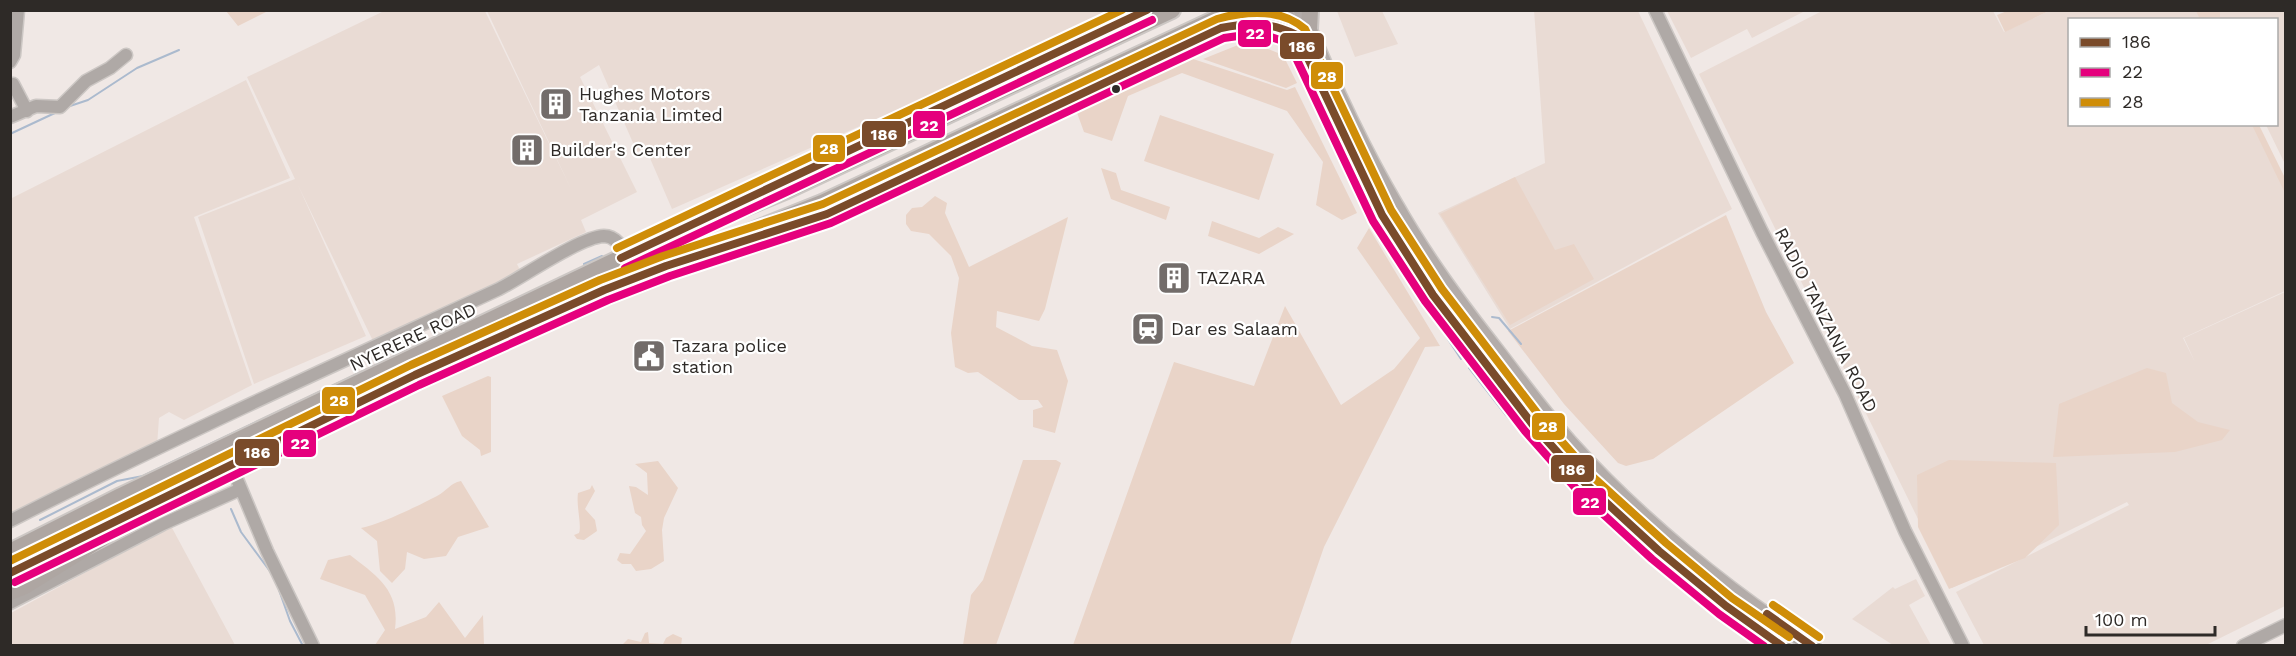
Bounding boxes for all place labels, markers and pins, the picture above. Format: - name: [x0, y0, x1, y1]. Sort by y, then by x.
- place label: Hughes Motors Tanzania Limted: [579, 83, 723, 125]
- unlabelled marker: [1110, 83, 1122, 95]
- building icon: Hughes Motors Tanzania Limted: [538, 86, 574, 122]
- building icon: Builder's Center: [509, 132, 545, 168]
- place label: Builder's Center: [550, 139, 691, 160]
- building icon: TAZARA: [1156, 260, 1192, 296]
- place label: TAZARA: [1197, 267, 1265, 288]
- station icon: Dar es Salaam: [1130, 311, 1166, 347]
- place label: Dar es Salaam: [1171, 318, 1298, 339]
- place label: Tazara police station: [672, 335, 787, 377]
- public building icon: Tazara police station: [631, 338, 667, 374]

